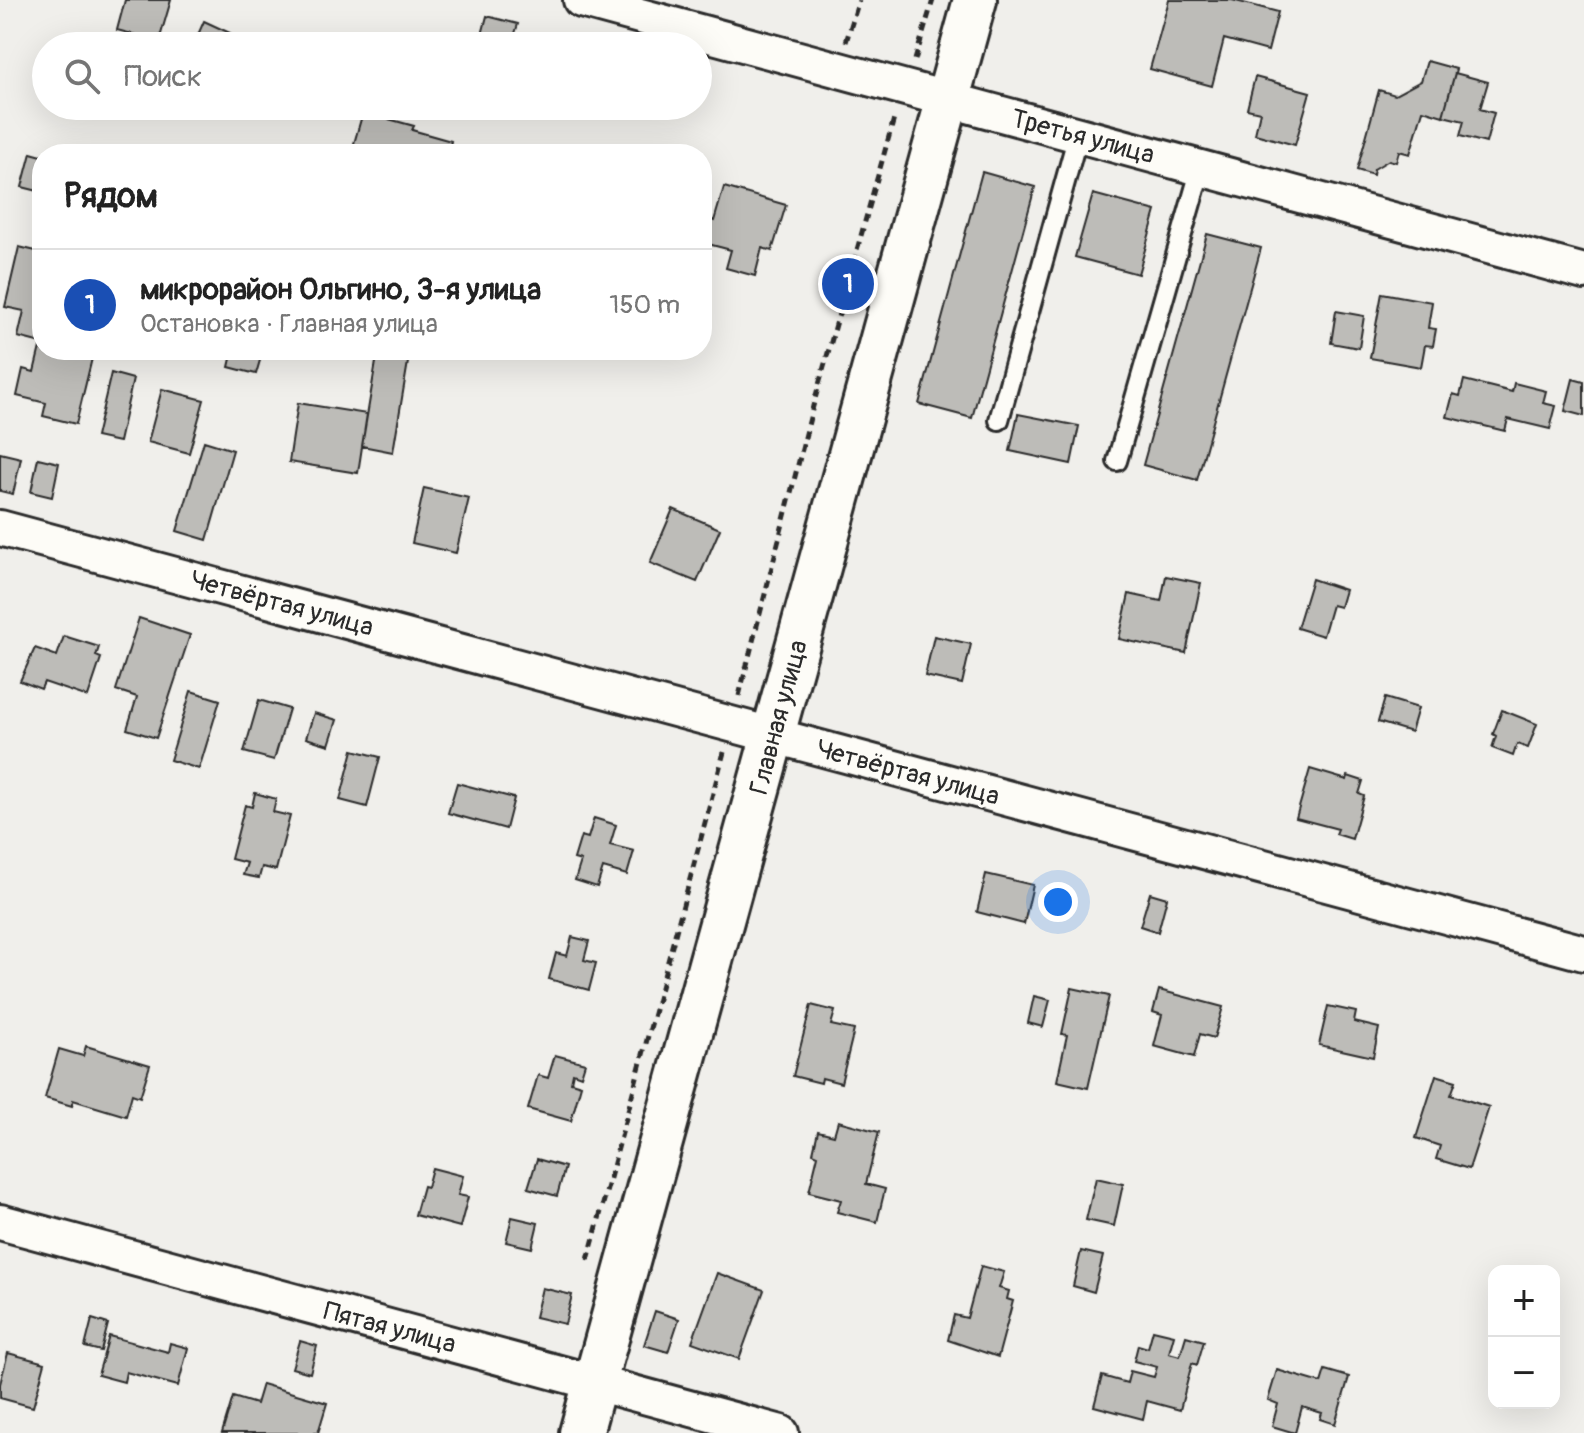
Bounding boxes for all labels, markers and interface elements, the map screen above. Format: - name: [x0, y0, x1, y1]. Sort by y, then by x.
- search box: [32, 32, 712, 120]
- icon: search: [60, 54, 104, 98]
- text: Поиск: [124, 58, 202, 95]
- street label: Третья улица: [1008, 102, 1158, 171]
- text: Рядом: [64, 175, 158, 218]
- pin: 1: [822, 254, 874, 314]
- text: микрорайон Ольгино, 3-я улица: [140, 271, 541, 308]
- text: 1: [85, 289, 95, 321]
- text: 150 m: [609, 289, 680, 321]
- text: Остановка · Главная улица: [140, 308, 438, 340]
- street label: Четвёртая улица: [187, 564, 377, 644]
- street label: Главная улица: [743, 636, 815, 798]
- street label: Четвёртая улица: [813, 733, 1003, 813]
- your location: [1038, 882, 1078, 922]
- map controls: [1488, 1265, 1560, 1409]
- button: +: [1488, 1265, 1560, 1337]
- street label: Пятая улица: [320, 1295, 459, 1361]
- button: −: [1488, 1337, 1560, 1409]

